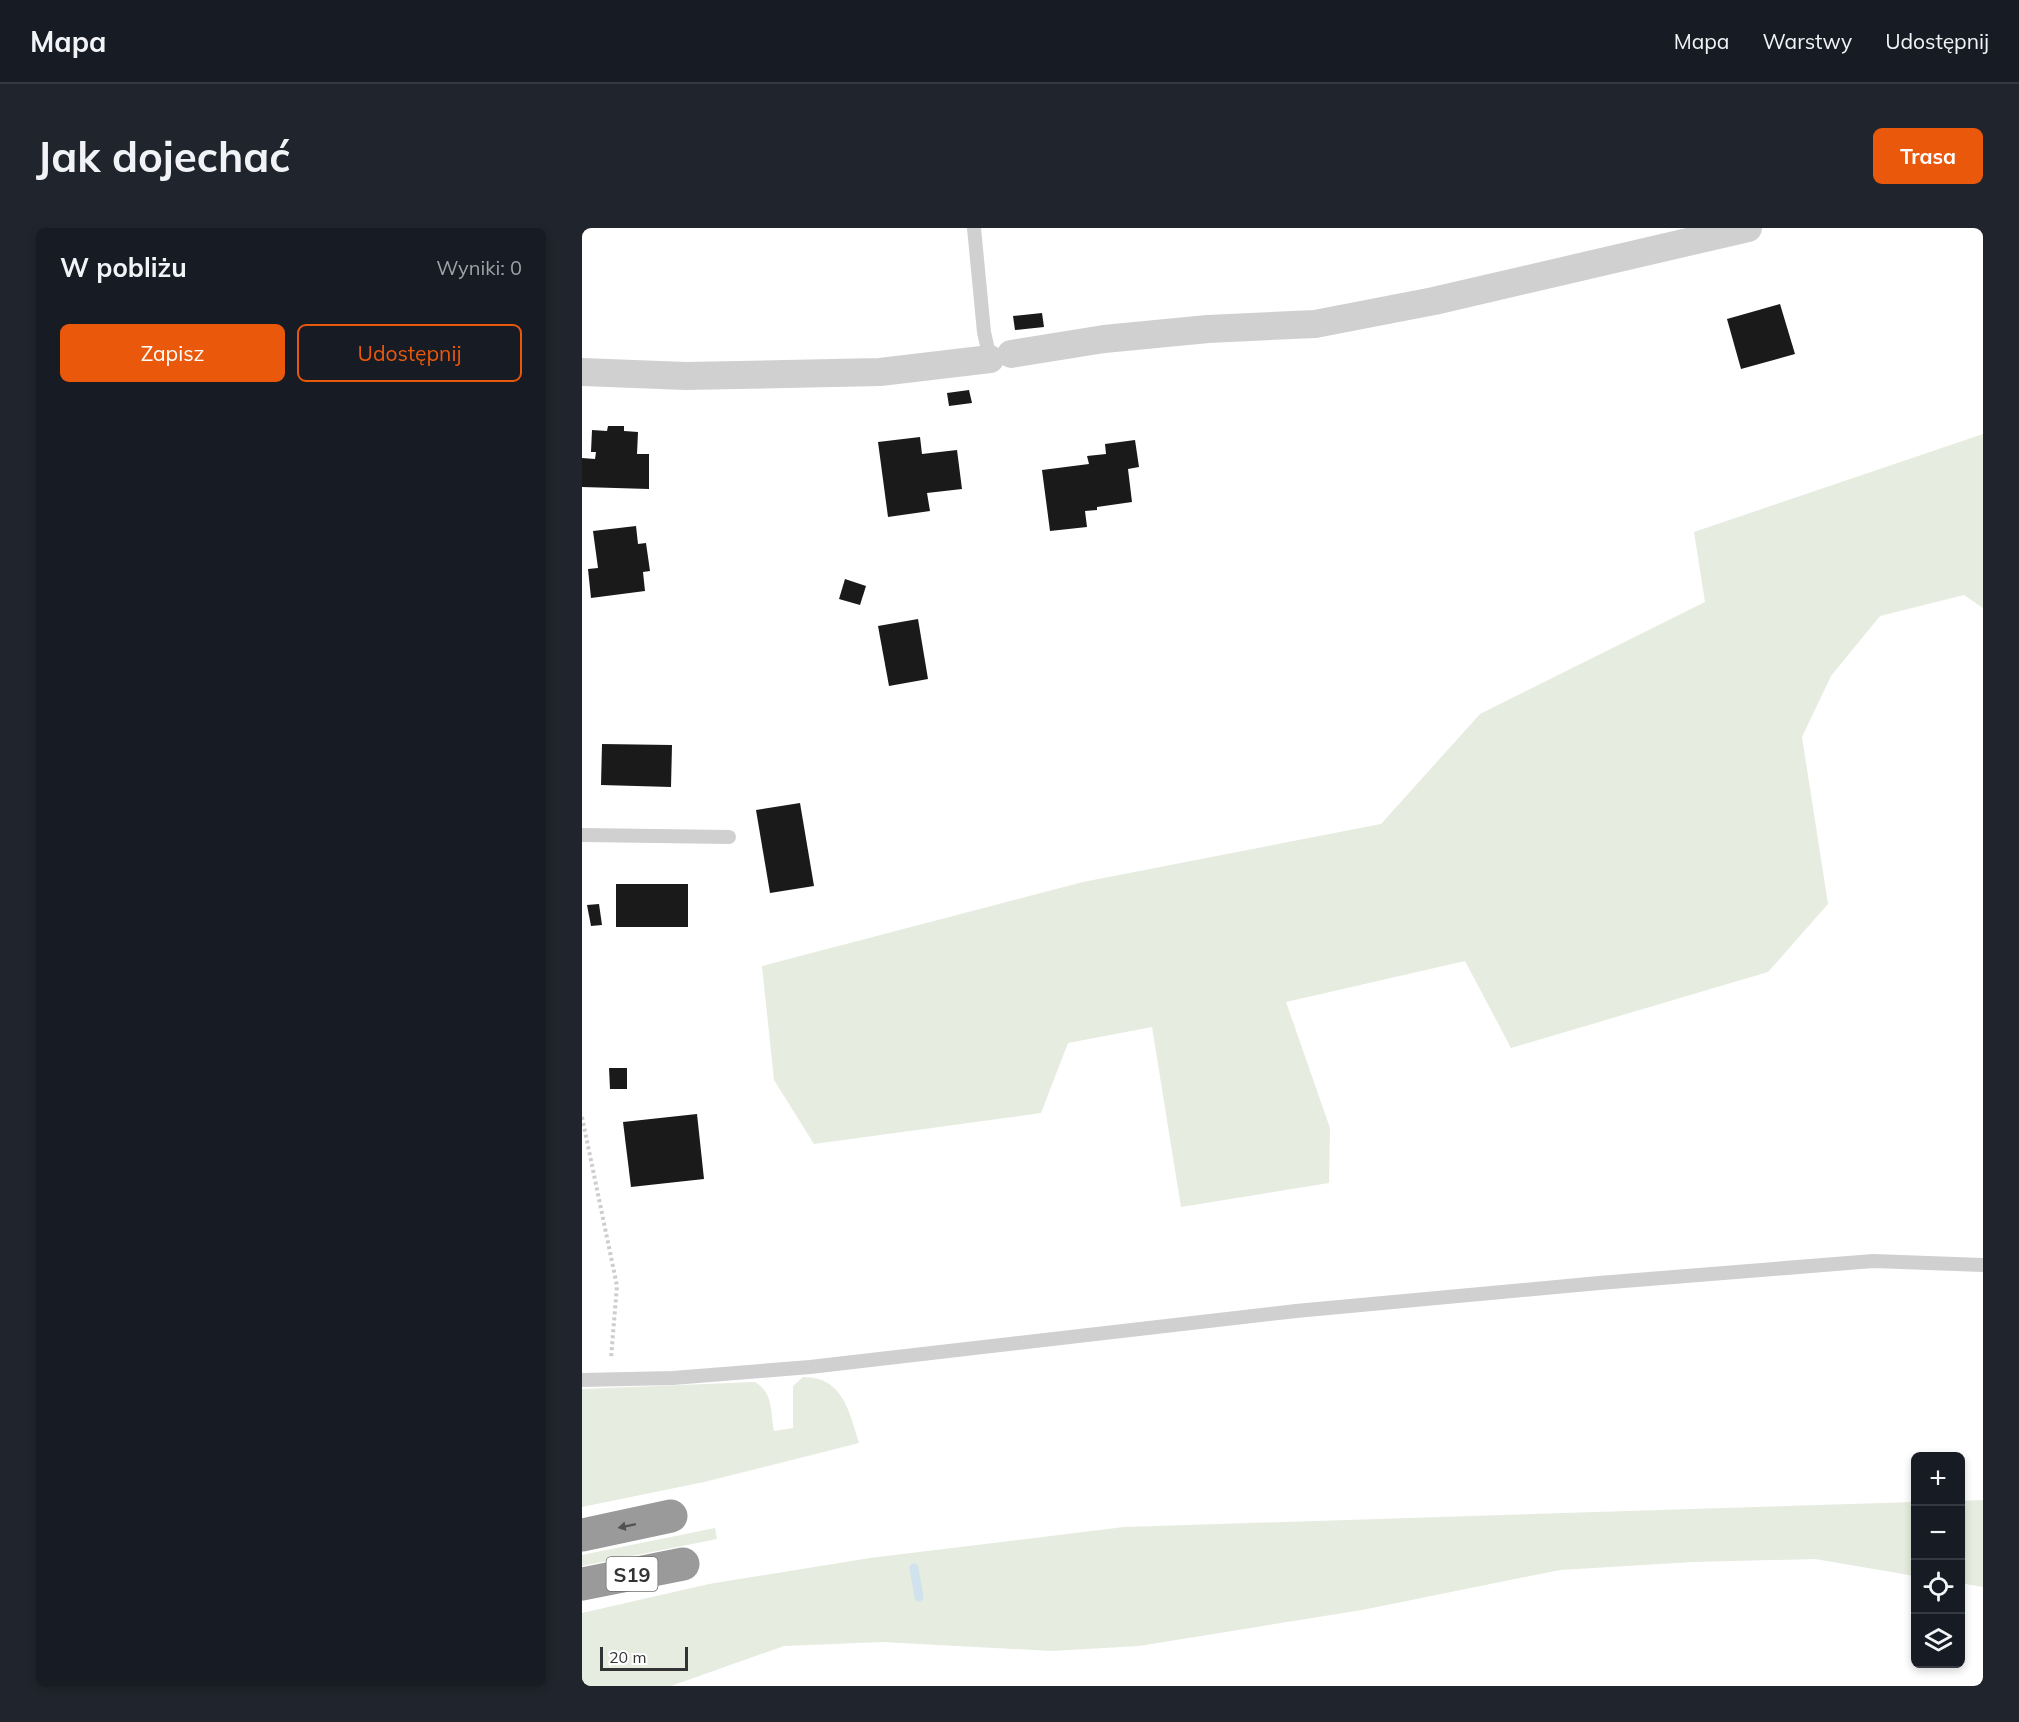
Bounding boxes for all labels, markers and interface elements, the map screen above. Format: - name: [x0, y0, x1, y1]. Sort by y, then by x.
- text: Mapa: [30, 24, 106, 59]
- text: Mapa: [1674, 28, 1729, 54]
- text: Warstwy: [1762, 28, 1852, 54]
- text: Udostępnij: [1885, 28, 1989, 54]
- button: Trasa: [1873, 128, 1983, 184]
- text: Jak dojechać: [36, 130, 291, 183]
- text: W pobliżu: [60, 251, 187, 284]
- text: Wyniki: 0: [436, 255, 522, 280]
- button: Zapisz: [60, 324, 285, 382]
- button: Udostępnij: [297, 324, 522, 382]
- map controls: [1911, 1452, 1965, 1668]
- button: +: [1911, 1452, 1965, 1506]
- button: −: [1911, 1506, 1965, 1560]
- one-way arrow: [617, 1522, 636, 1531]
- road number: S19: [607, 1557, 658, 1591]
- button: locate: [1911, 1560, 1965, 1614]
- button: layers: [1911, 1614, 1965, 1668]
- scale bar: [600, 1644, 688, 1672]
- text: 20 m: [609, 1647, 646, 1667]

